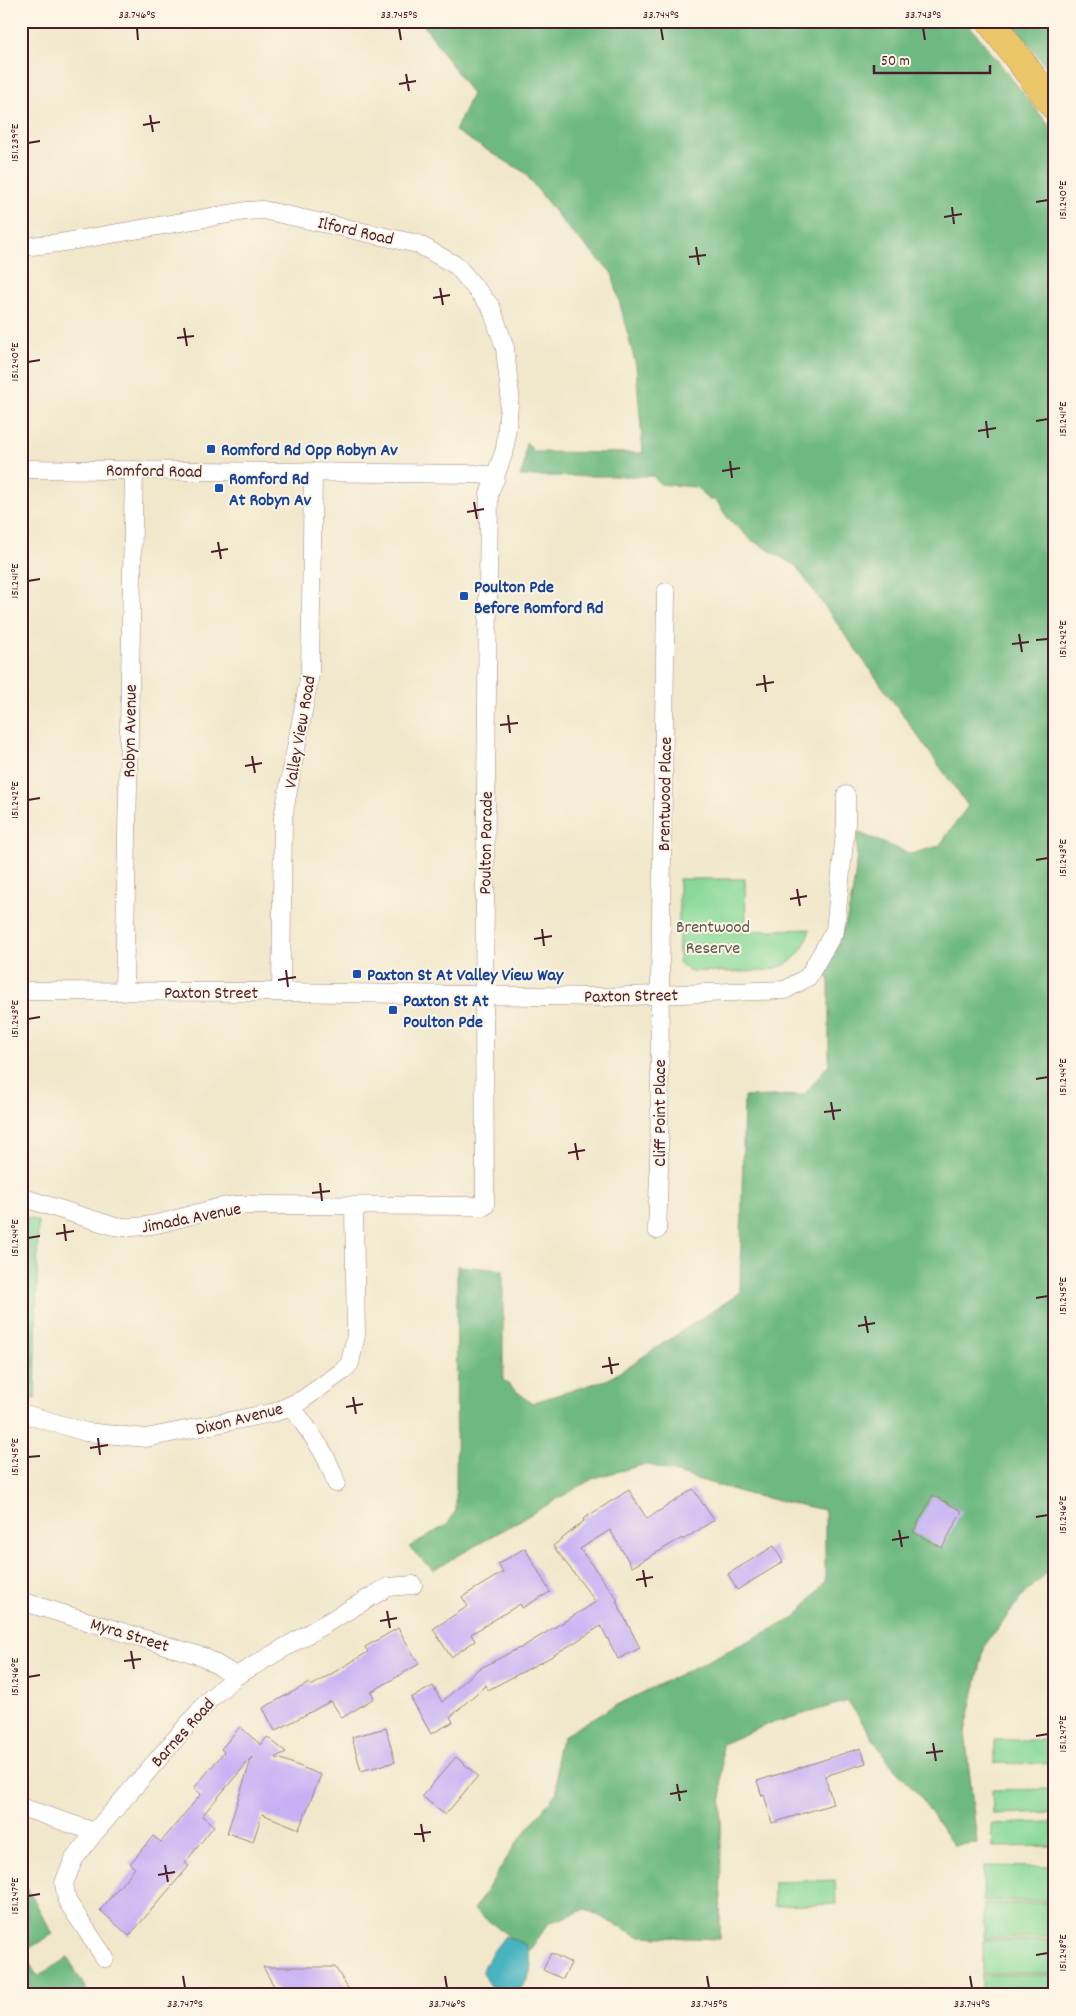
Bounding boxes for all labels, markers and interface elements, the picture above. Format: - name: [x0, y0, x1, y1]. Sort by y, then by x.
- text: 33.746°S: [118, 7, 156, 24]
- text: 33.745°S: [381, 7, 417, 24]
- text: 33.744°S: [643, 7, 679, 24]
- text: 33.743°S: [905, 7, 941, 24]
- scale bar: [874, 42, 990, 74]
- text: 50 m: [881, 51, 910, 73]
- text: 151.239°E: [7, 123, 24, 162]
- text: 151.240°E: [1055, 180, 1072, 219]
- street label: Ilford Road: [315, 212, 396, 253]
- text: 151.240°E: [7, 342, 24, 381]
- text: 151.241°E: [1055, 401, 1072, 436]
- place label: Romford Rd Opp Robyn Av: [221, 439, 398, 464]
- marker: Romford Rd Opp Robyn Av: [205, 443, 217, 455]
- street label: Romford Road: [106, 459, 202, 486]
- place label: Romford Rd At Robyn Av: [229, 468, 312, 514]
- marker: Romford Rd At Robyn Av: [213, 482, 225, 494]
- text: 151.241°E: [7, 563, 24, 598]
- place label: Poulton Pde Before Romford Rd: [474, 576, 603, 622]
- marker: Poulton Pde Before Romford Rd: [458, 590, 470, 602]
- text: 151.242°E: [1055, 620, 1072, 658]
- street label: Valley View Road: [279, 674, 324, 791]
- street label: Robyn Avenue: [118, 684, 145, 778]
- street label: Brentwood Place: [653, 737, 680, 851]
- text: 151.242°E: [7, 781, 24, 819]
- street label: Poulton Parade: [474, 791, 501, 895]
- text: 151.243°E: [1055, 839, 1072, 877]
- park label: Brentwood Reserve: [676, 916, 750, 962]
- place label: Paxton St At Valley View Way: [367, 964, 564, 989]
- marker: Paxton St At Valley View Way: [351, 968, 363, 980]
- street label: Paxton Street: [164, 982, 258, 1007]
- street label: Paxton Street: [584, 984, 679, 1011]
- place label: Paxton St At Poulton Pde: [403, 990, 489, 1036]
- text: 151.243°E: [7, 1000, 24, 1038]
- marker: Paxton St At Poulton Pde: [387, 1004, 399, 1016]
- text: 151.244°E: [1055, 1058, 1072, 1096]
- street label: Cliff Point Place: [649, 1059, 674, 1167]
- street label: Jimada Avenue: [140, 1198, 243, 1241]
- text: 151.244°E: [7, 1219, 24, 1257]
- text: 151.245°E: [1055, 1277, 1072, 1315]
- street label: Dixon Avenue: [193, 1398, 286, 1443]
- text: 151.245°E: [7, 1438, 24, 1476]
- text: 151.246°E: [1055, 1495, 1072, 1534]
- street label: Myra Street: [87, 1613, 172, 1660]
- text: 151.246°E: [7, 1657, 24, 1696]
- street label: Barnes Road: [146, 1694, 222, 1774]
- text: 151.247°E: [1055, 1715, 1072, 1752]
- text: 151.247°E: [7, 1877, 24, 1914]
- text: 151.248°E: [1055, 1934, 1072, 1972]
- text: 33.747°S: [167, 1996, 203, 2013]
- text: 33.746°S: [428, 1996, 466, 2013]
- text: 33.745°S: [691, 1996, 727, 2013]
- text: 33.744°S: [954, 1996, 990, 2013]

